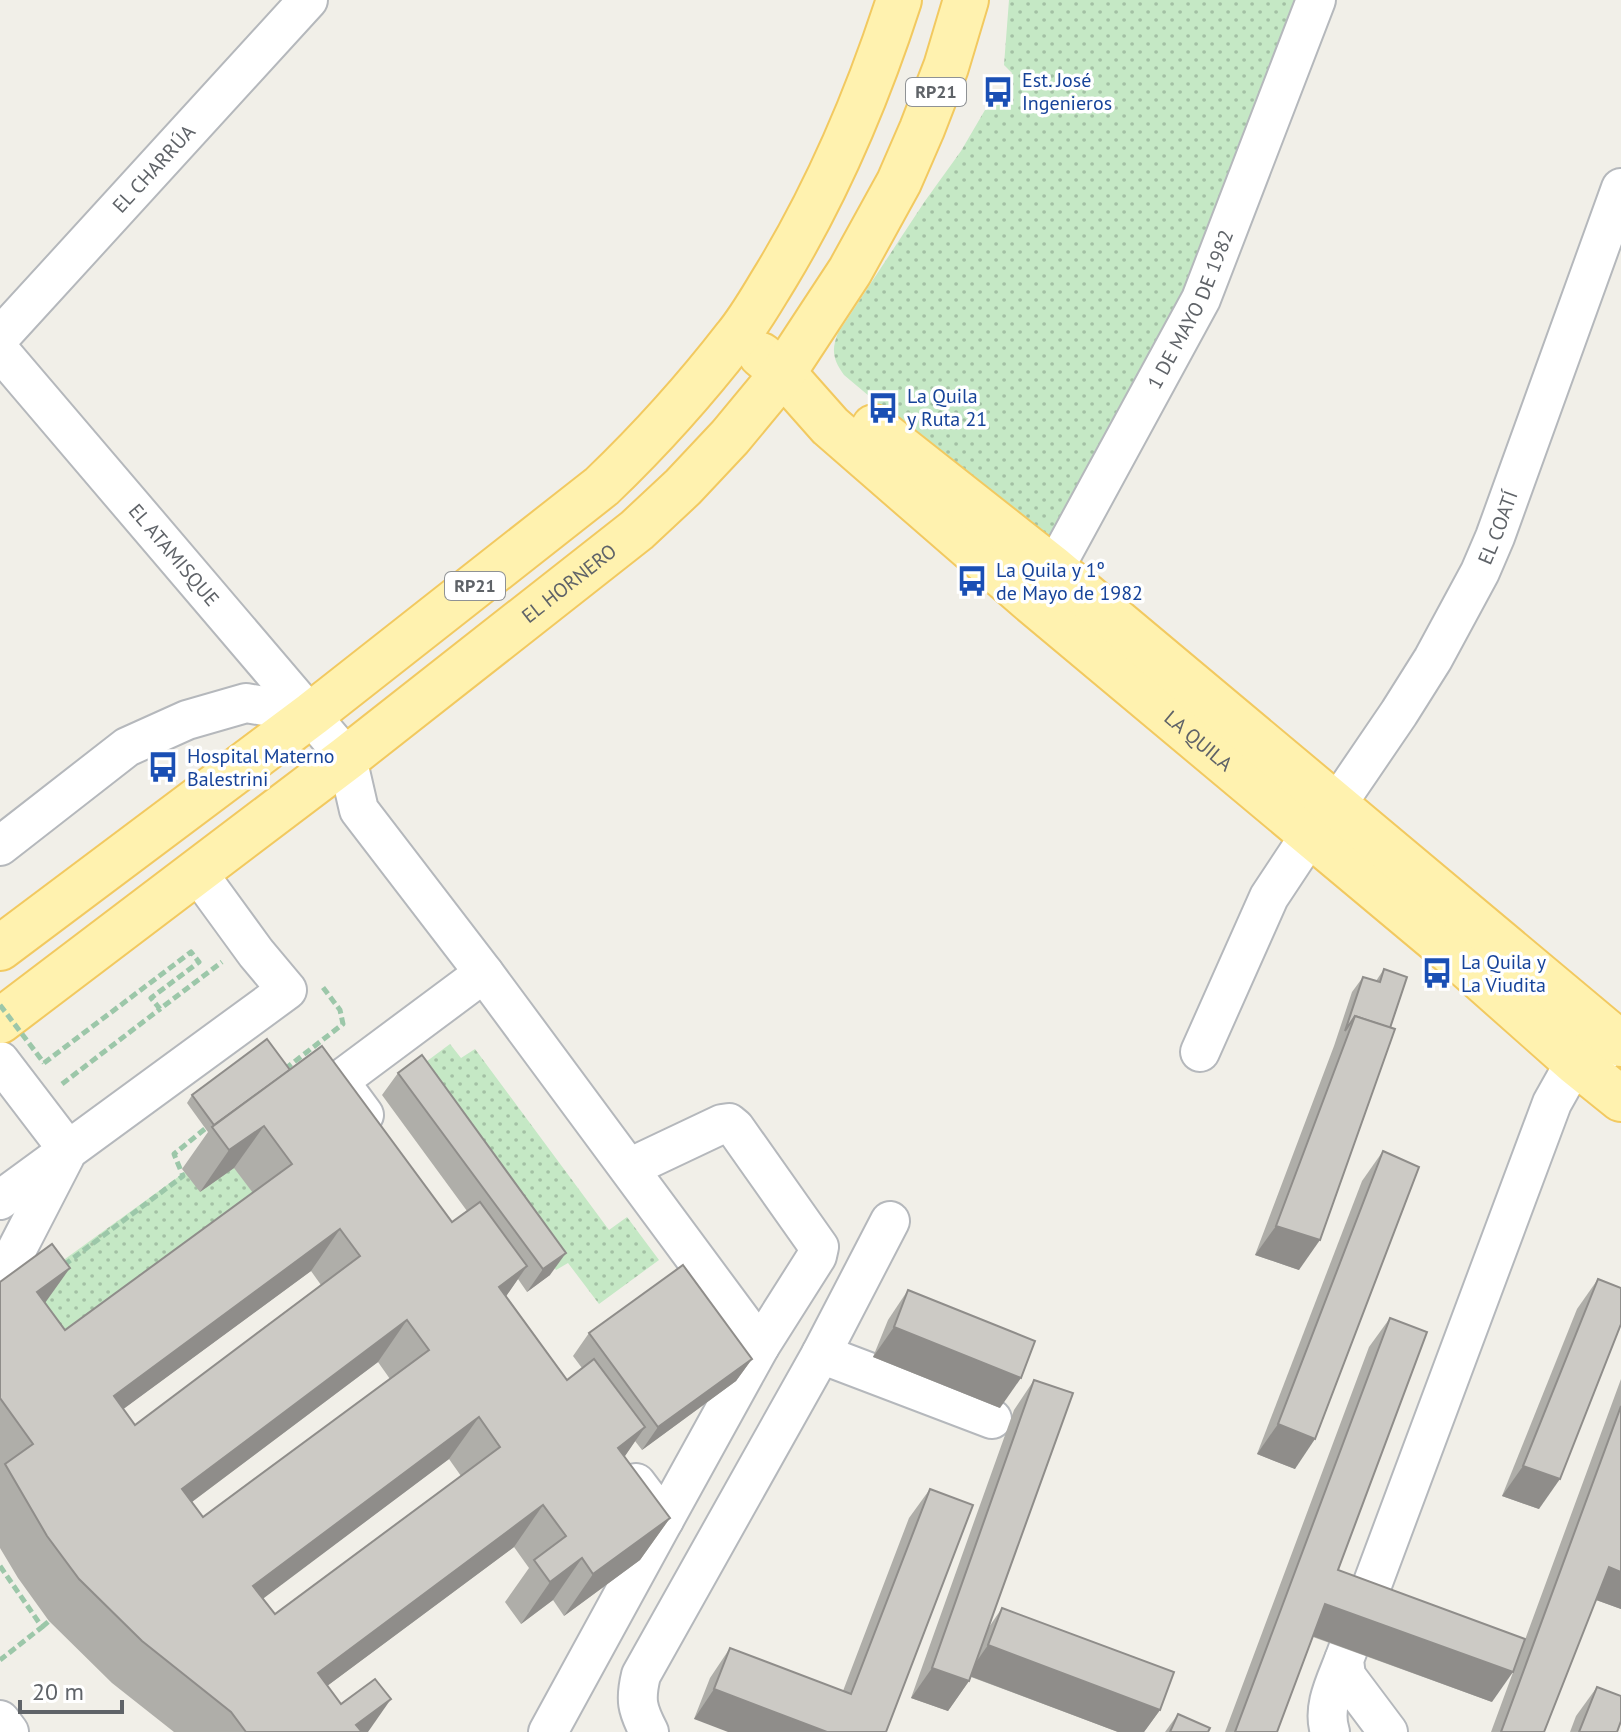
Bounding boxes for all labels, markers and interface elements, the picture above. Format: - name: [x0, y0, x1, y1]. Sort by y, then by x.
- place label: Est. José Ingenieros: [1022, 67, 1112, 116]
- bus stop icon: Est. José Ingenieros: [981, 75, 1015, 109]
- road number: RP21: [906, 78, 966, 106]
- street label: EL CHARRÚA: [107, 119, 201, 218]
- street label: 1 DE MAYO DE 1982: [1141, 226, 1239, 394]
- place label: La Quila y Ruta 21: [907, 383, 987, 432]
- bus stop icon: La Quila y Ruta 21: [866, 391, 900, 425]
- street label: EL COATÍ: [1472, 487, 1524, 568]
- street label: EL ATAMISQUE: [123, 498, 225, 612]
- street label: EL HORNERO: [516, 538, 622, 629]
- place label: La Quila y 1º de Mayo de 1982: [996, 557, 1143, 606]
- bus stop icon: La Quila y 1º de Mayo de 1982: [955, 564, 989, 598]
- road number: RP21: [445, 572, 505, 600]
- street label: LA QUILA: [1159, 705, 1238, 777]
- place label: Hospital Materno Balestrini: [187, 743, 335, 792]
- bus stop icon: Hospital Materno Balestrini: [146, 750, 180, 784]
- place label: La Quila y La Viudita: [1461, 949, 1547, 998]
- bus stop icon: La Quila y La Viudita: [1420, 956, 1454, 990]
- scale bar: [20, 1664, 122, 1714]
- text: 20 m: [32, 1676, 84, 1707]

